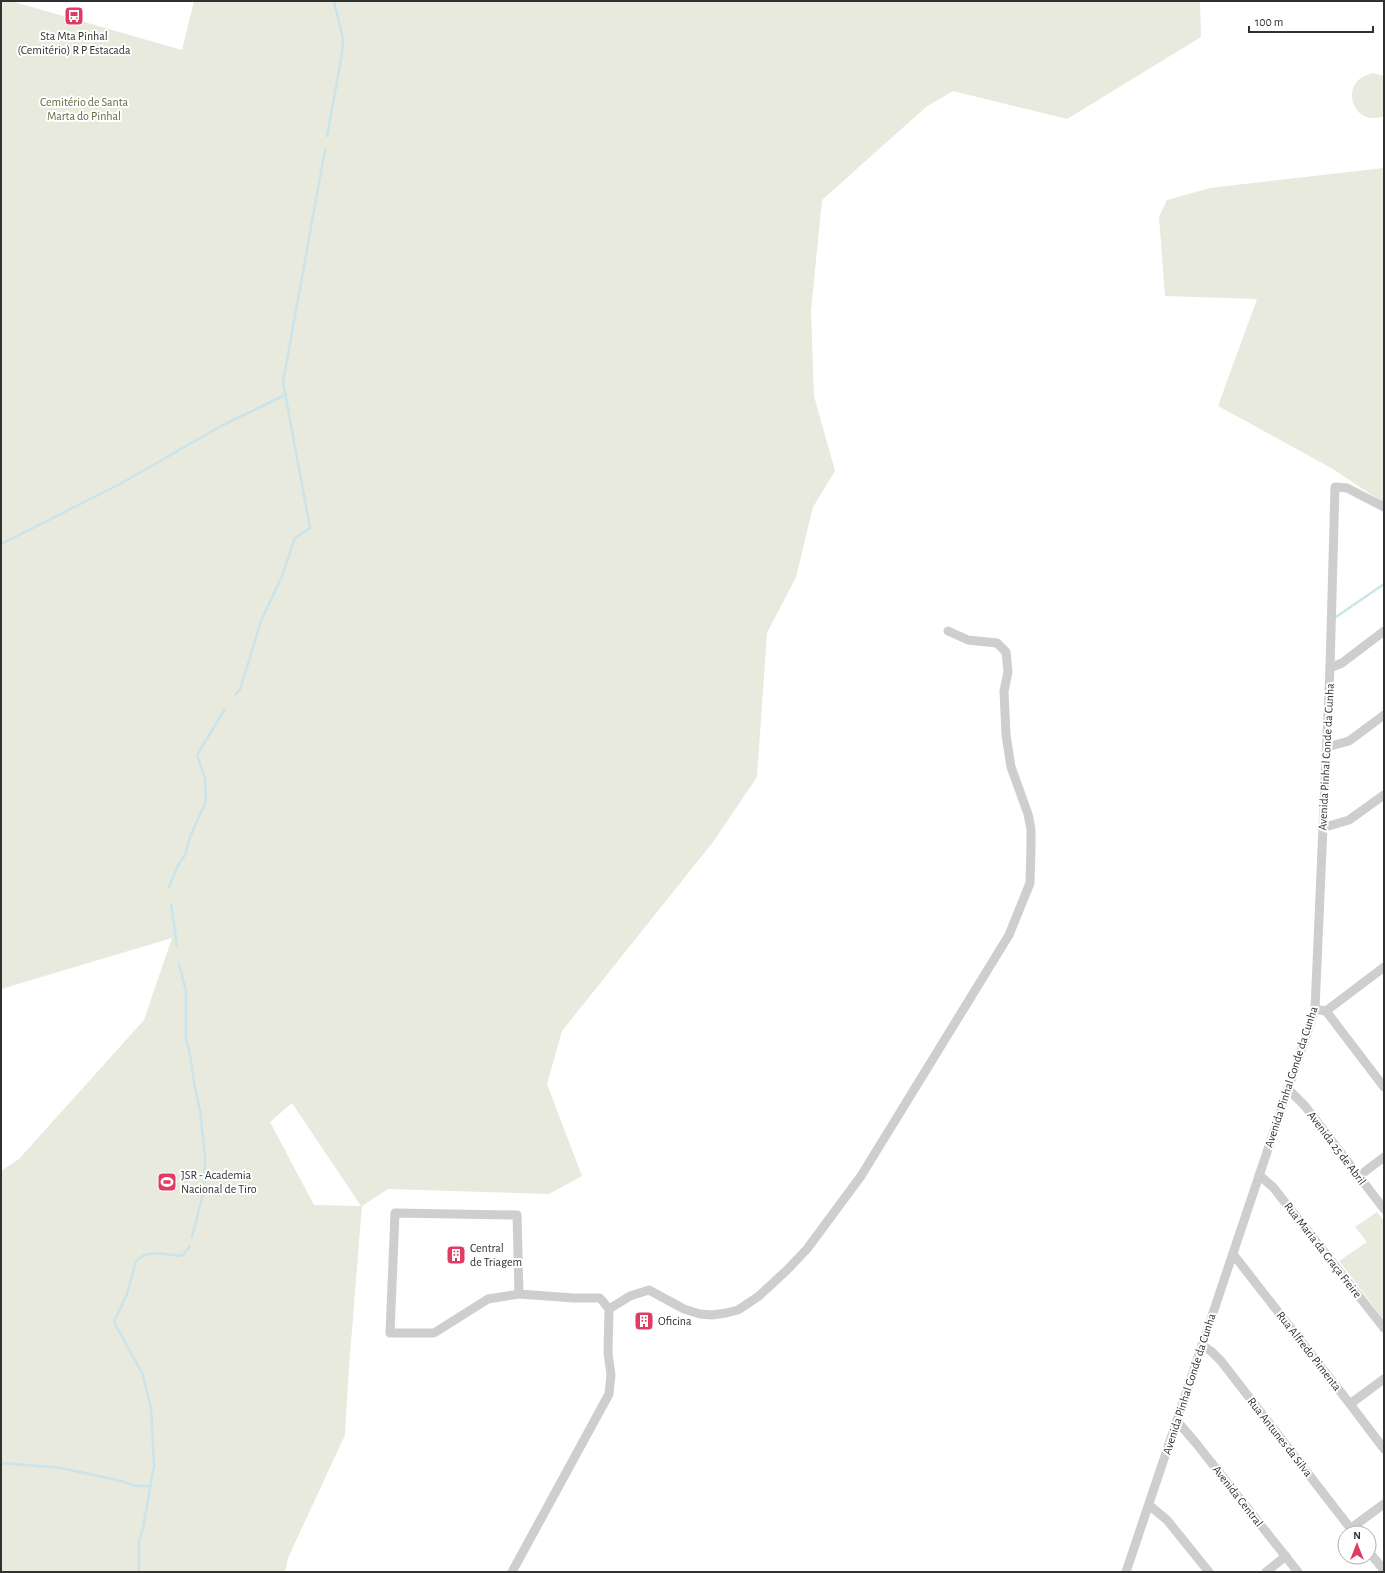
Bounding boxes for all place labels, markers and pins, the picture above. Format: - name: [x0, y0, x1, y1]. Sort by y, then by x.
- bus stop icon: Sta Mta Pinhal (Cemitério) R P Estacada: [63, 5, 85, 27]
- place label: Sta Mta Pinhal (Cemitério) R P Estacada: [17, 30, 131, 56]
- place label: JSR - Academia Nacional de Tiro: [181, 1169, 257, 1195]
- sports icon: JSR - Academia Nacional de Tiro: [156, 1171, 178, 1193]
- place label: Central de Triagem: [470, 1242, 522, 1268]
- building icon: Central de Triagem: [445, 1244, 467, 1266]
- building icon: Oficina: [633, 1310, 655, 1332]
- place label: Oficina: [658, 1315, 692, 1327]

